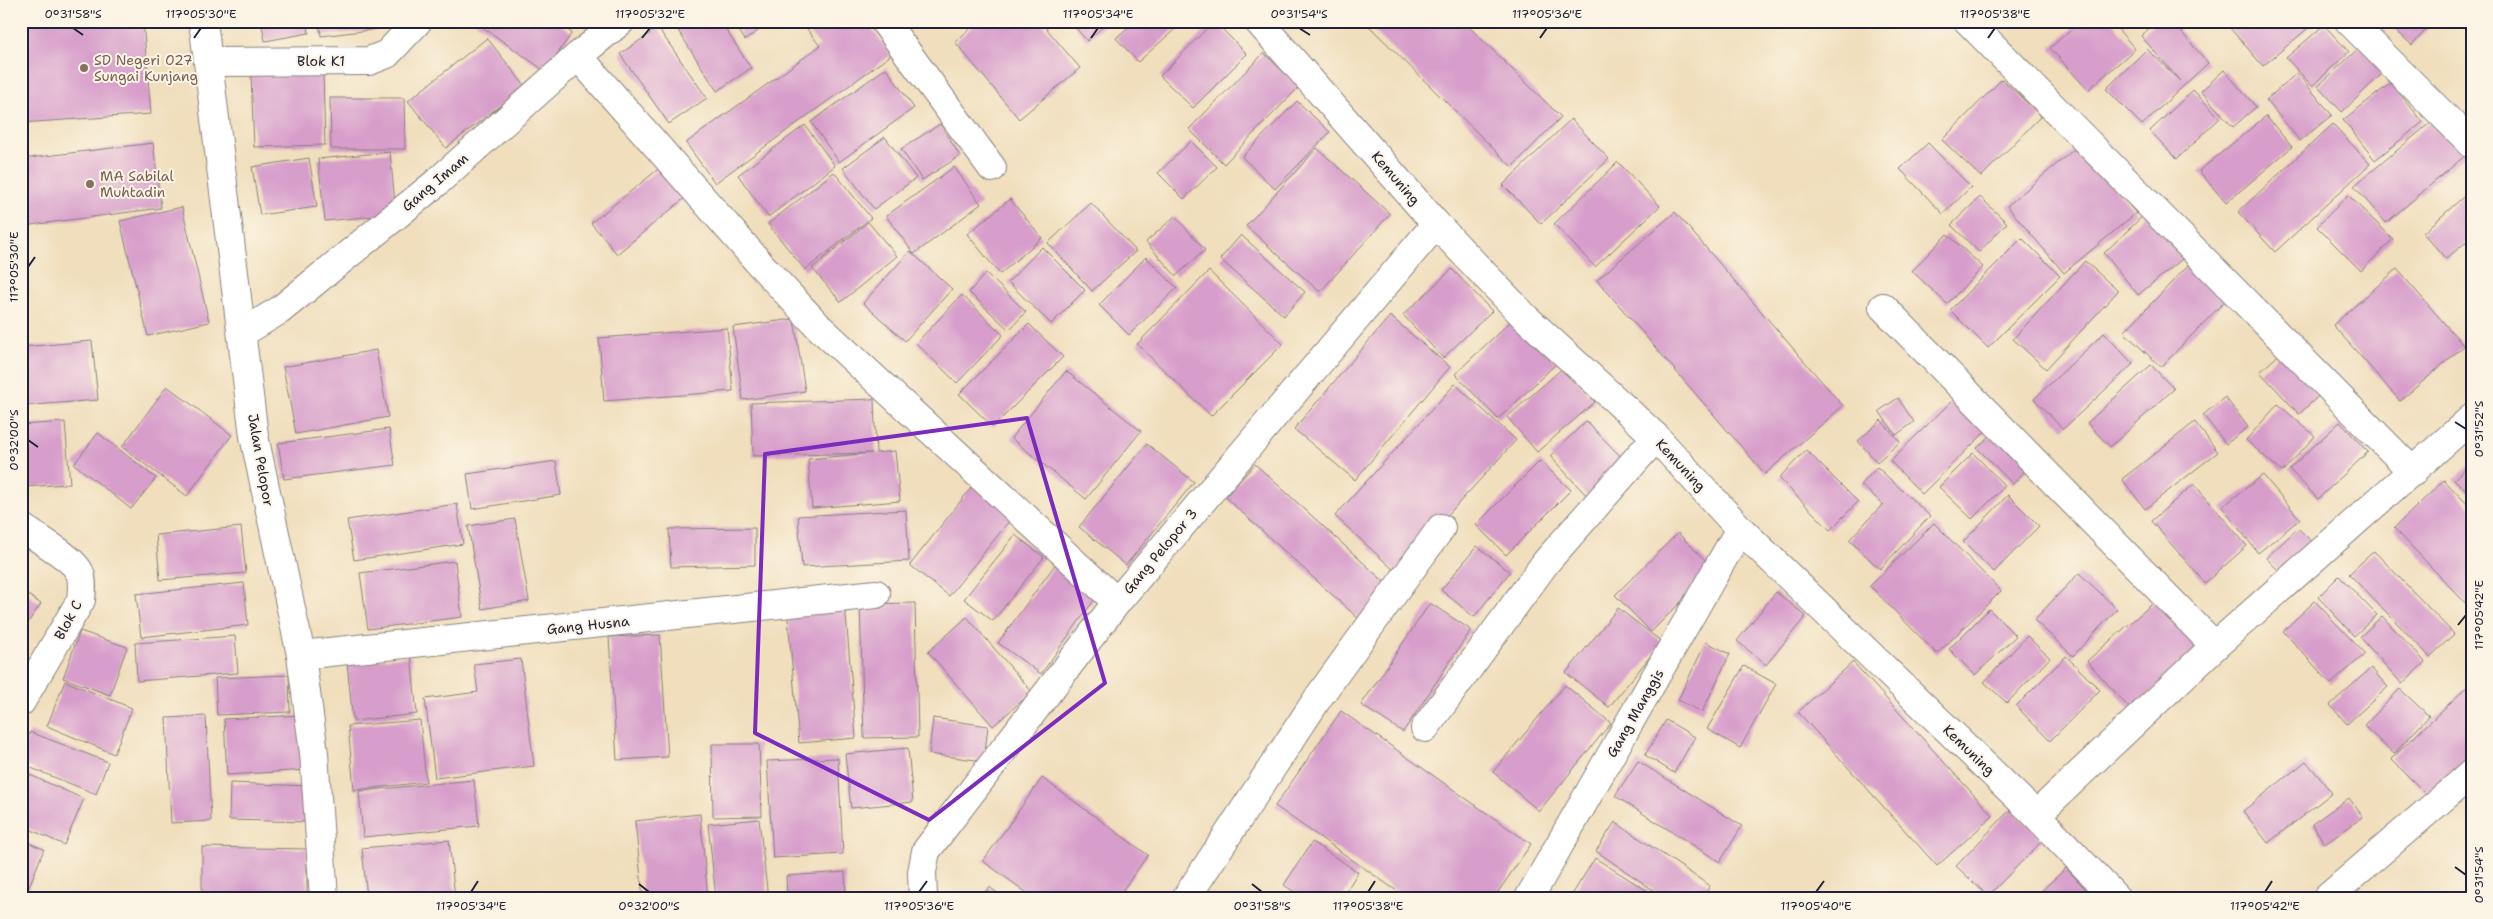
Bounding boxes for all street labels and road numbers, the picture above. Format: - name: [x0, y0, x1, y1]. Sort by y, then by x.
- street label: Blok K1: [297, 52, 345, 70]
- street label: Kemuning: [1368, 147, 1424, 209]
- street label: Gang Imam: [398, 149, 472, 215]
- street label: Jalan Pelopor: [244, 412, 278, 508]
- street label: Kemuning: [1652, 435, 1710, 495]
- street label: Gang Pelopor 3: [1119, 504, 1201, 598]
- street label: Blok C: [50, 597, 86, 643]
- street label: Gang Husna: [546, 612, 631, 638]
- street label: Gang Manggis: [1602, 665, 1668, 760]
- street label: Kemuning: [1939, 721, 1999, 779]

